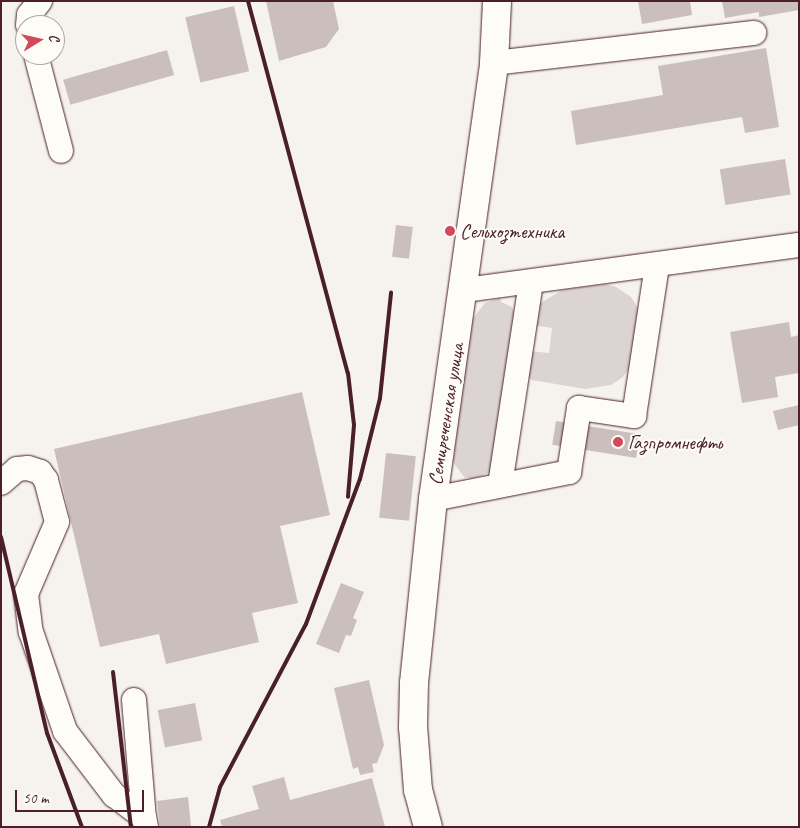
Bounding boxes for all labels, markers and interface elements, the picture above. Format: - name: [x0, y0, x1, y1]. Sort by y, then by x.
- north arrow: [15, 15, 65, 65]
- text: С: [45, 33, 63, 42]
- place label: Сельхозтехника: [460, 219, 564, 243]
- marker: Сельхозтехника: [444, 225, 456, 237]
- street label: Семиреченская улица: [423, 341, 469, 487]
- place label: Газпромнефть: [628, 430, 722, 454]
- marker: Газпромнефть: [612, 436, 624, 448]
- scale bar: [18, 780, 146, 812]
- text: 50 m: [23, 789, 49, 808]

